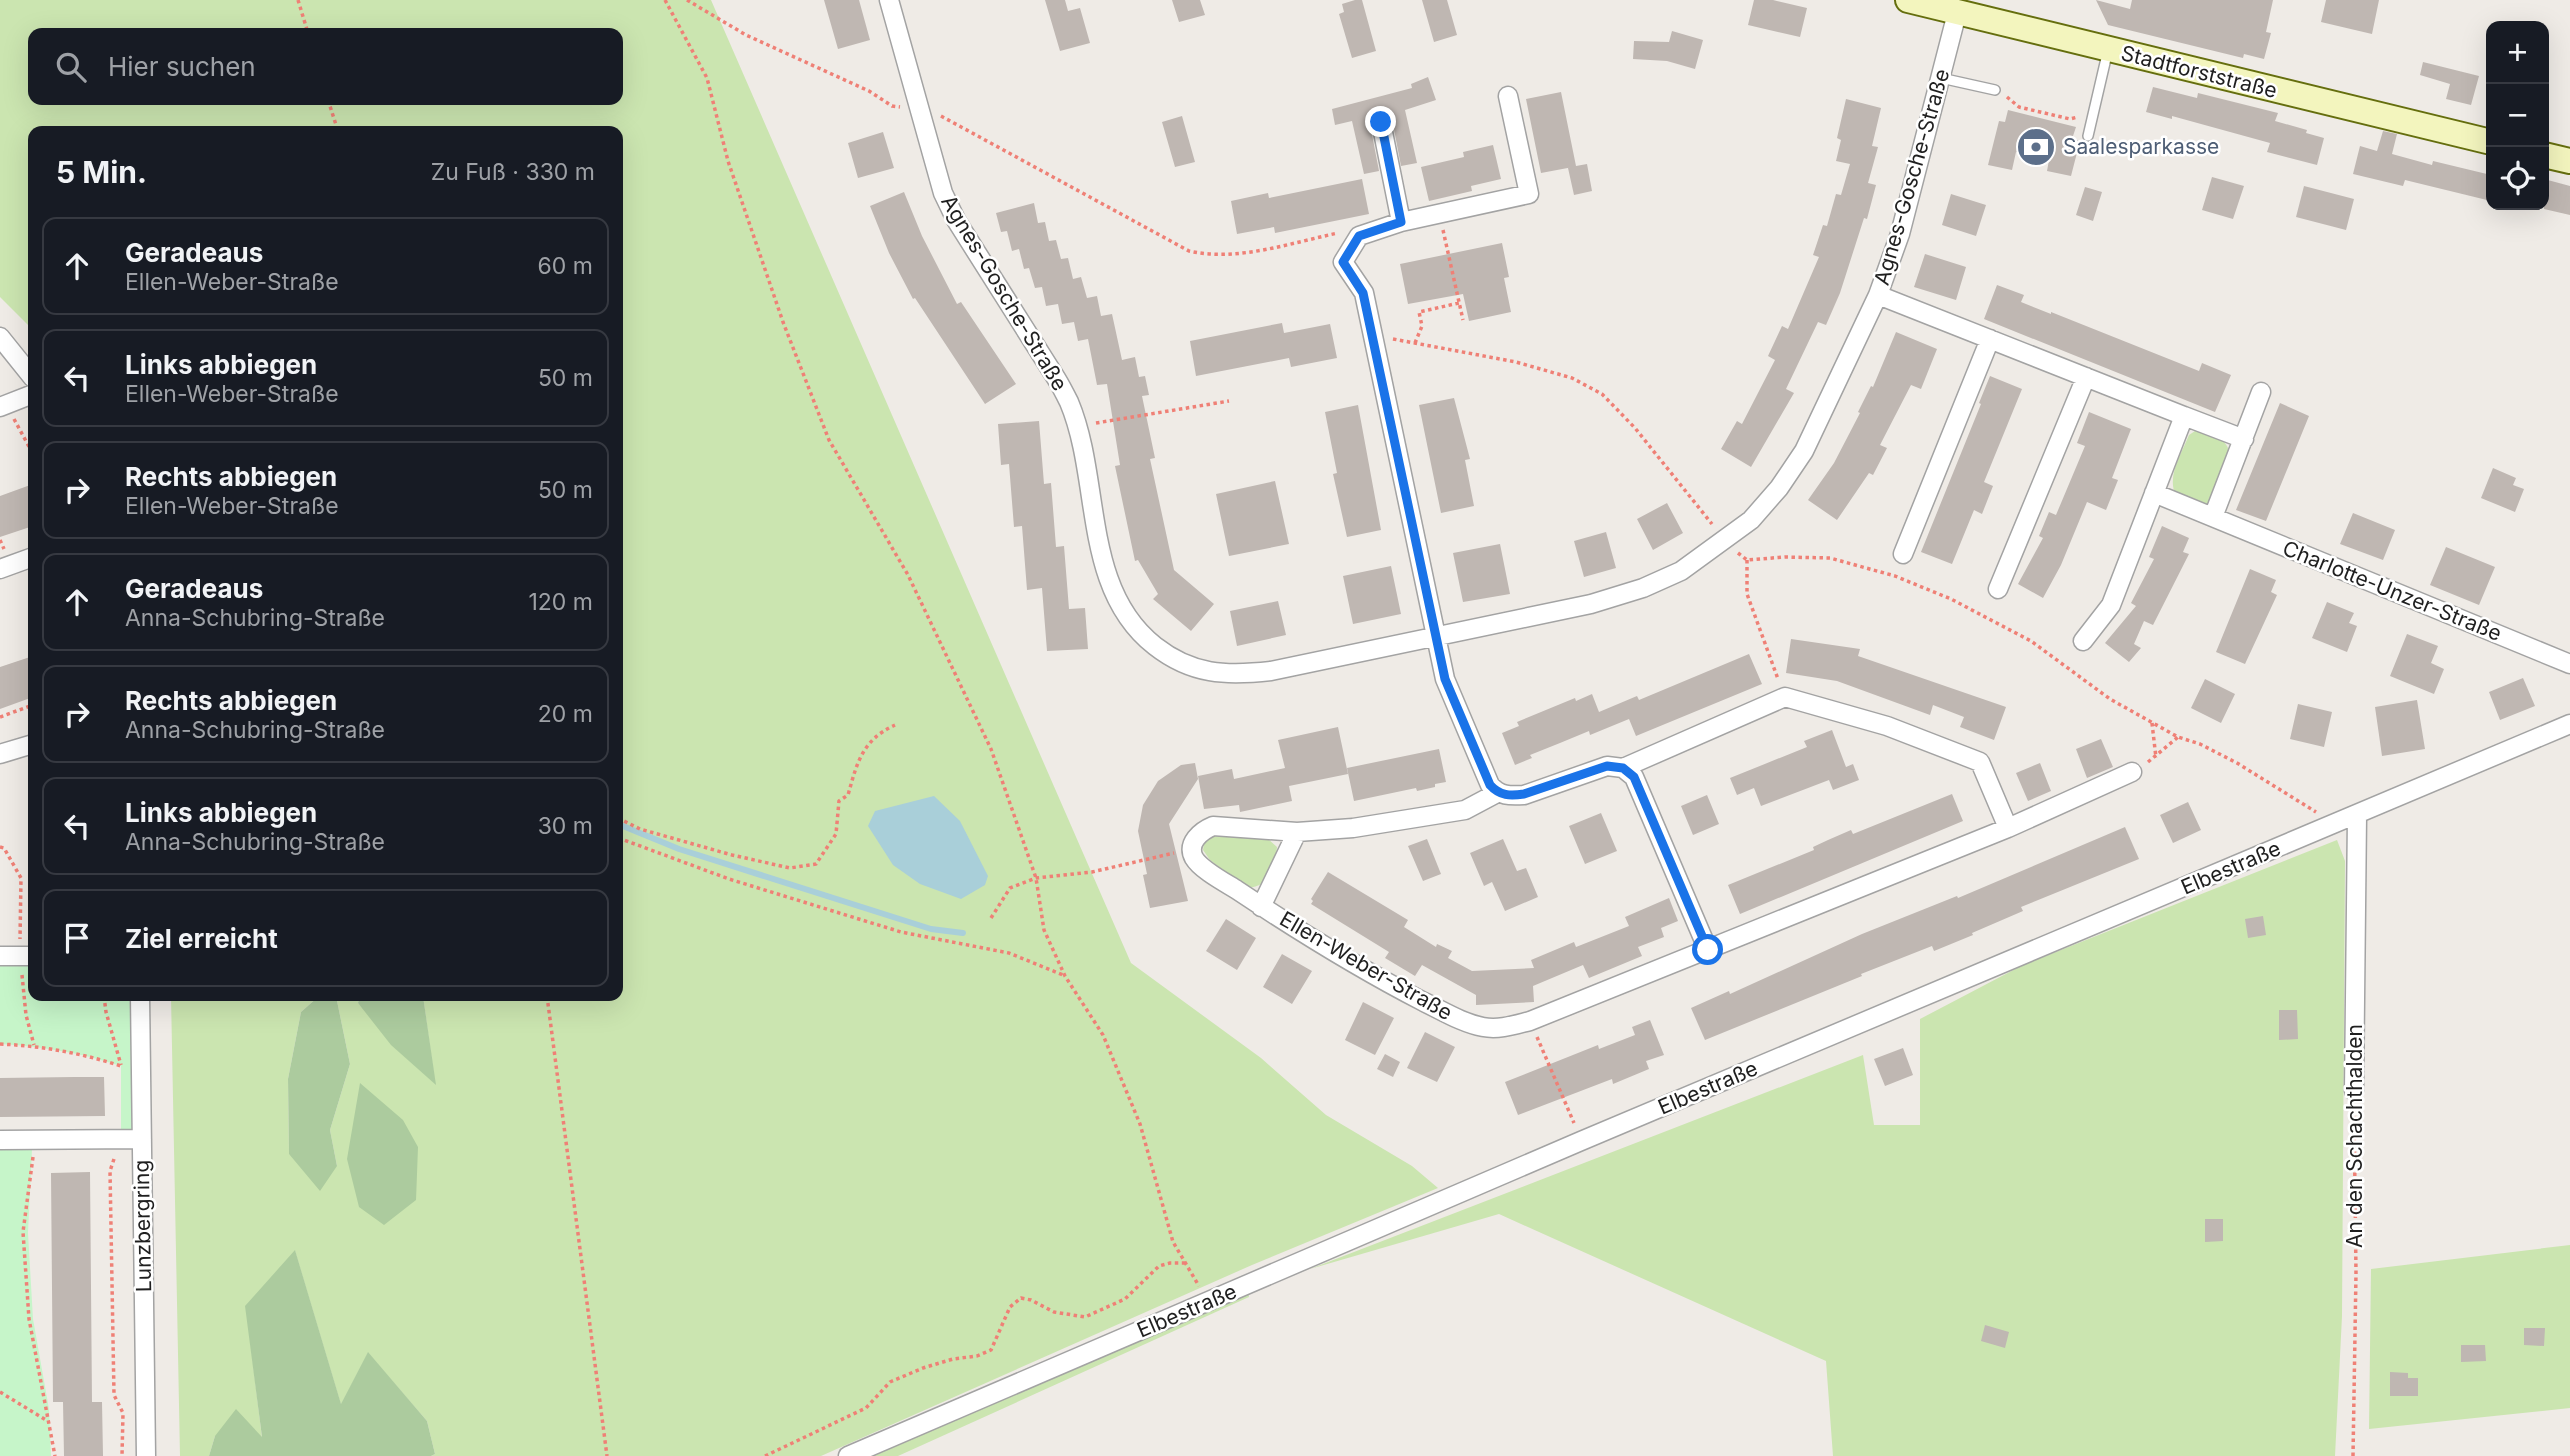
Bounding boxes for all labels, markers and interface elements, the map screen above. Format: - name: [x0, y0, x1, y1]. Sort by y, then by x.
- map controls: [2486, 21, 2549, 210]
- button: +: [2486, 21, 2549, 84]
- search box: [28, 28, 623, 105]
- street label: Stadtforststraße: [2118, 40, 2280, 103]
- icon: search: [52, 48, 90, 86]
- text: Hier suchen: [108, 51, 256, 82]
- street label: Agnes-Gosche-Straße: [1869, 66, 1954, 288]
- button: −: [2486, 84, 2549, 147]
- route end: [1365, 106, 1396, 137]
- bank icon: Saalesparkasse: [2015, 126, 2057, 168]
- place label: Saalesparkasse: [2063, 134, 2219, 159]
- button: locate: [2486, 147, 2549, 210]
- text: 5 Min.: [56, 154, 147, 190]
- text: Zu Fuß · 330 m: [431, 158, 595, 186]
- street label: Agnes-Gosche-Straße: [936, 190, 1073, 395]
- text: Geradeaus: [125, 237, 263, 268]
- icon: ahead: [58, 247, 96, 285]
- text: 60 m: [538, 252, 593, 280]
- text: Ellen-Weber-Straße: [125, 268, 339, 296]
- text: Links abbiegen: [125, 349, 317, 380]
- icon: left: [58, 359, 96, 397]
- text: 50 m: [538, 364, 593, 392]
- text: Ellen-Weber-Straße: [125, 380, 339, 408]
- text: Rechts abbiegen: [125, 461, 337, 492]
- icon: right: [58, 471, 96, 509]
- text: 50 m: [538, 476, 593, 504]
- text: Ellen-Weber-Straße: [125, 492, 339, 520]
- street label: Charlotte-Unzer-Straße: [2279, 535, 2505, 646]
- text: Geradeaus: [125, 573, 263, 604]
- icon: ahead: [58, 583, 96, 621]
- text: 120 m: [528, 588, 593, 616]
- text: Anna-Schubring-Straße: [125, 604, 385, 632]
- text: Rechts abbiegen: [125, 685, 337, 716]
- icon: right: [58, 695, 96, 733]
- text: 20 m: [538, 700, 593, 728]
- text: Anna-Schubring-Straße: [125, 716, 385, 744]
- text: Links abbiegen: [125, 797, 317, 828]
- icon: left: [58, 807, 96, 845]
- text: 30 m: [538, 812, 593, 840]
- text: Anna-Schubring-Straße: [125, 828, 385, 856]
- street label: Elbestraße: [2177, 835, 2284, 900]
- street label: Ellen-Weber-Straße: [1276, 906, 1457, 1025]
- icon: arrive: [58, 919, 96, 957]
- text: Ziel erreicht: [125, 923, 278, 954]
- route start: [1692, 934, 1723, 965]
- street label: An den Schachthalden: [2342, 1024, 2367, 1248]
- street label: Elbestraße: [1654, 1055, 1761, 1120]
- street label: Lunzbergring: [129, 1160, 156, 1292]
- street label: Elbestraße: [1133, 1278, 1240, 1343]

